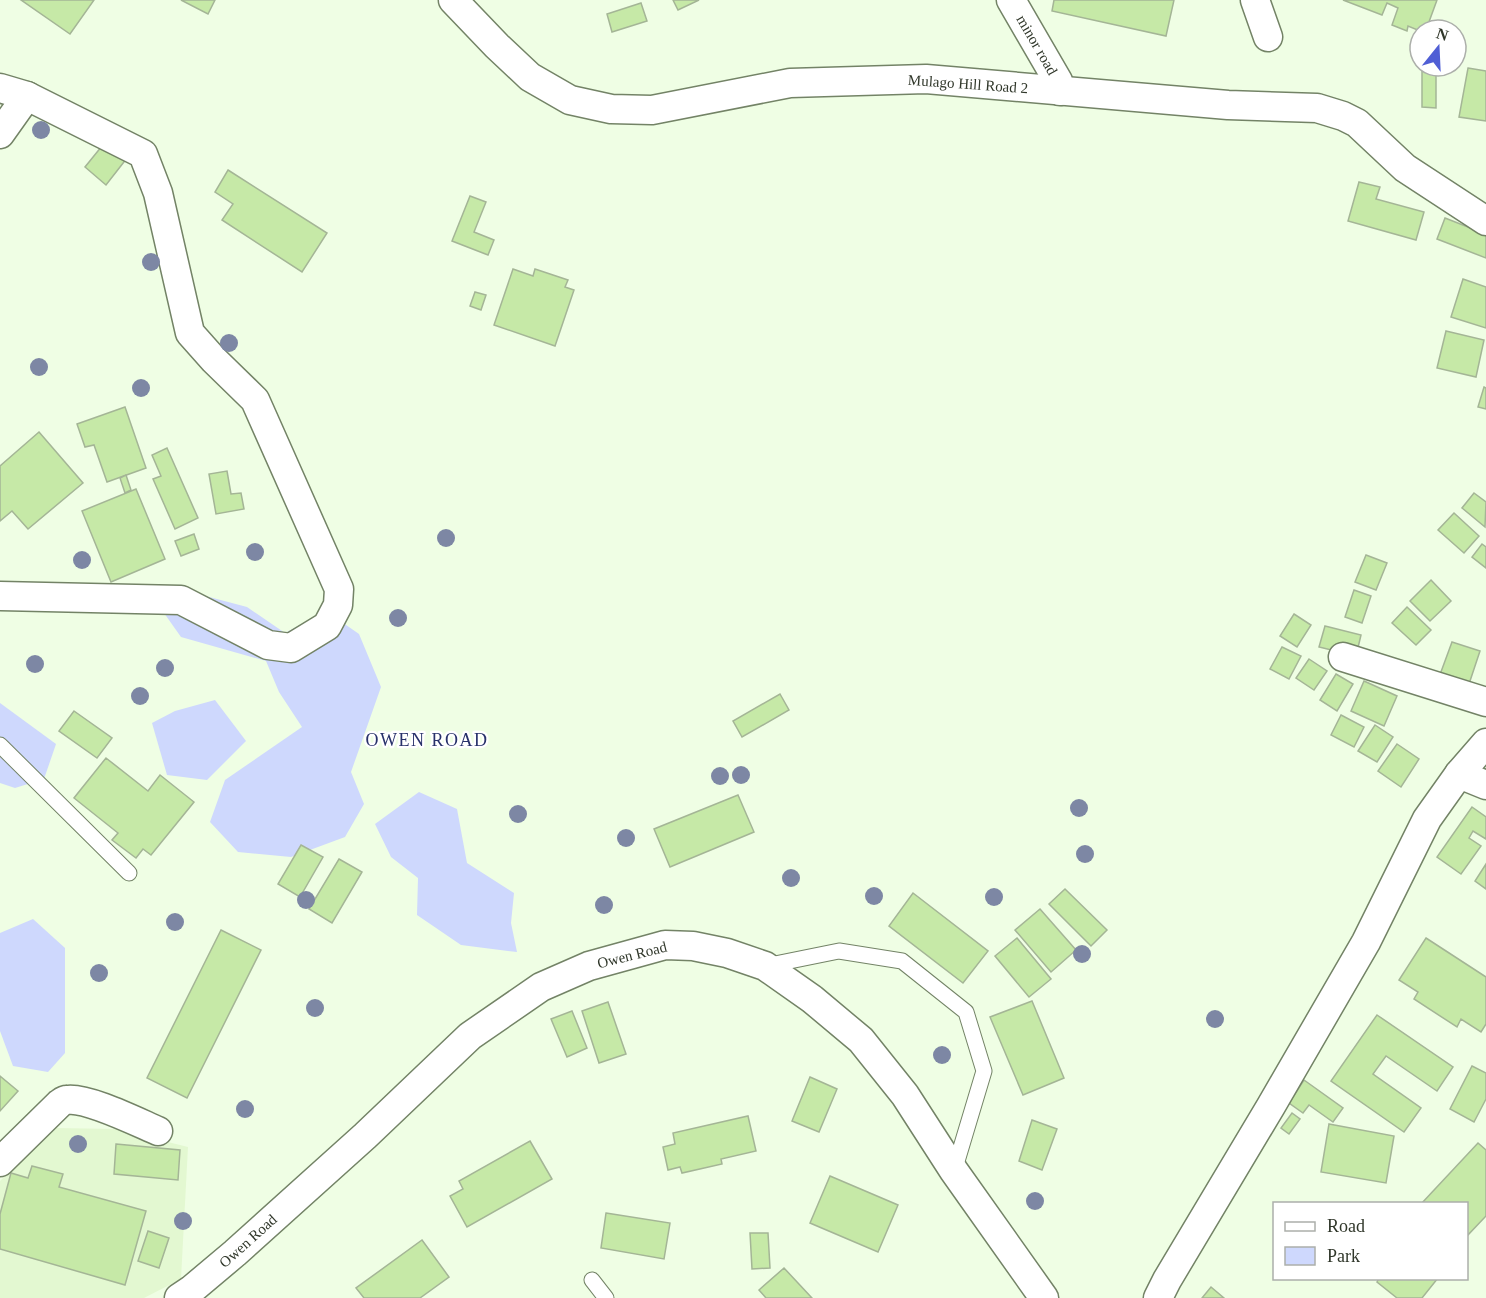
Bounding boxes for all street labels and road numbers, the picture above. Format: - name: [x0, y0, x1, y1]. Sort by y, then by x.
- street label: minor road: [1014, 12, 1061, 78]
- street label: Mulago Hill Road 2: [907, 72, 1029, 96]
- street label: Owen Road: [595, 939, 669, 971]
- street label: Owen Road: [216, 1211, 280, 1271]

